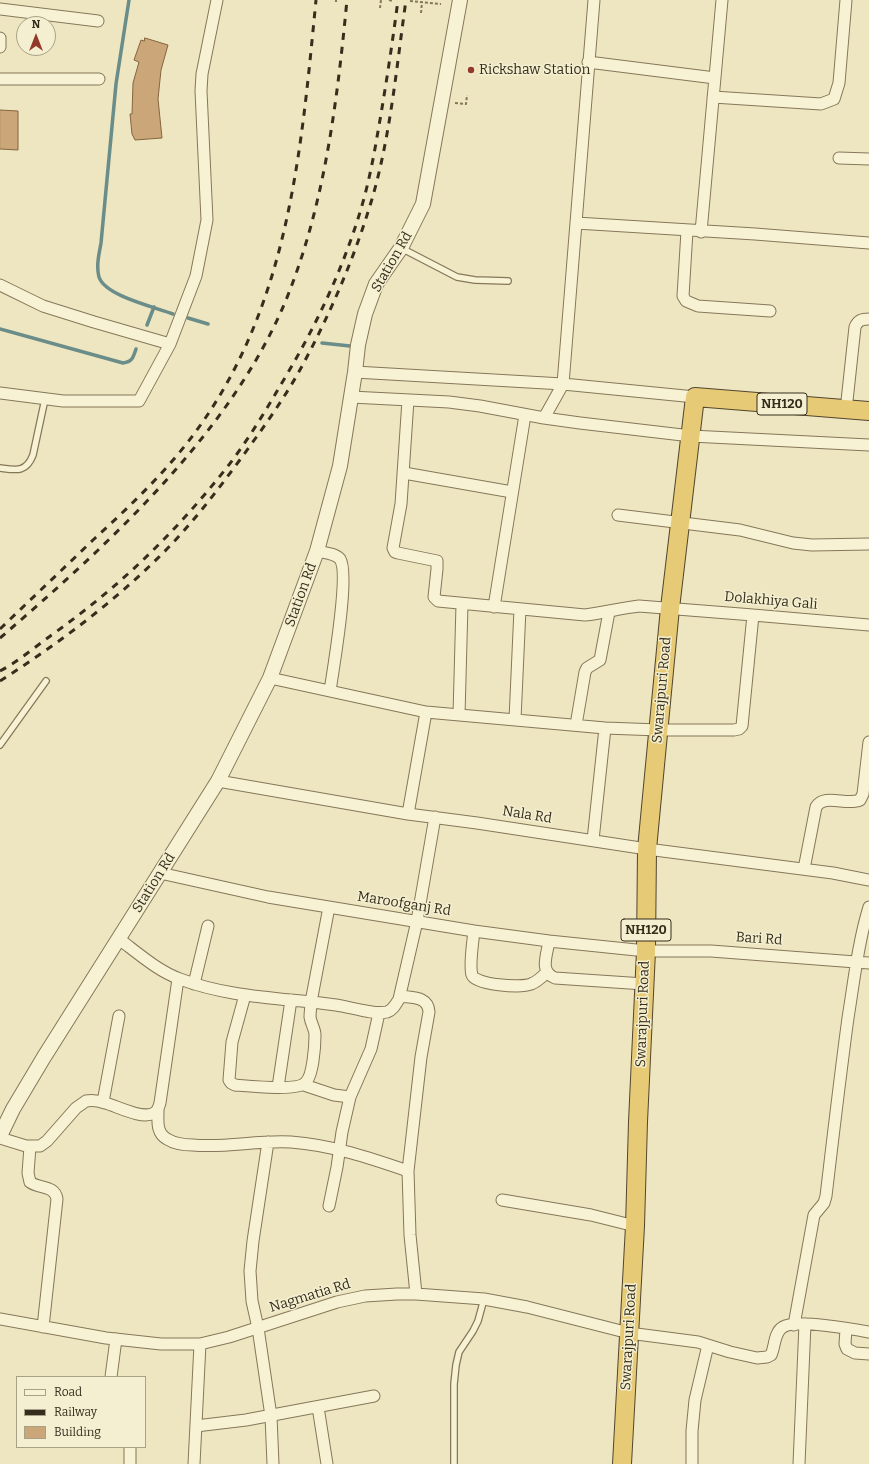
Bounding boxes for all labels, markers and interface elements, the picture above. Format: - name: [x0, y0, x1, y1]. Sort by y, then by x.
- north arrow: [16, 16, 56, 56]
- text: N: [32, 18, 40, 31]
- place label: Rickshaw Station: [479, 62, 590, 78]
- marker: Rickshaw Station: [466, 65, 476, 75]
- street label: Station Rd: [368, 229, 416, 295]
- road number: NH120: [757, 393, 807, 415]
- street label: Station Rd: [282, 561, 320, 629]
- street label: Dolakhiya Gali: [724, 589, 818, 613]
- street label: Swarajpuri Road: [649, 636, 675, 744]
- street label: Nala Rd: [501, 803, 553, 827]
- street label: Station Rd: [129, 850, 179, 916]
- street label: Maroofganj Rd: [356, 888, 452, 920]
- road number: NH120: [621, 919, 671, 941]
- street label: Bari Rd: [735, 929, 783, 949]
- street label: Swarajpuri Road: [633, 960, 653, 1068]
- street label: Nagmatia Rd: [267, 1276, 353, 1316]
- street label: Swarajpuri Road: [618, 1283, 640, 1391]
- legend: [16, 1376, 146, 1448]
- text: Road: [54, 1385, 82, 1399]
- text: Railway: [54, 1405, 97, 1419]
- text: Building: [54, 1425, 101, 1439]

